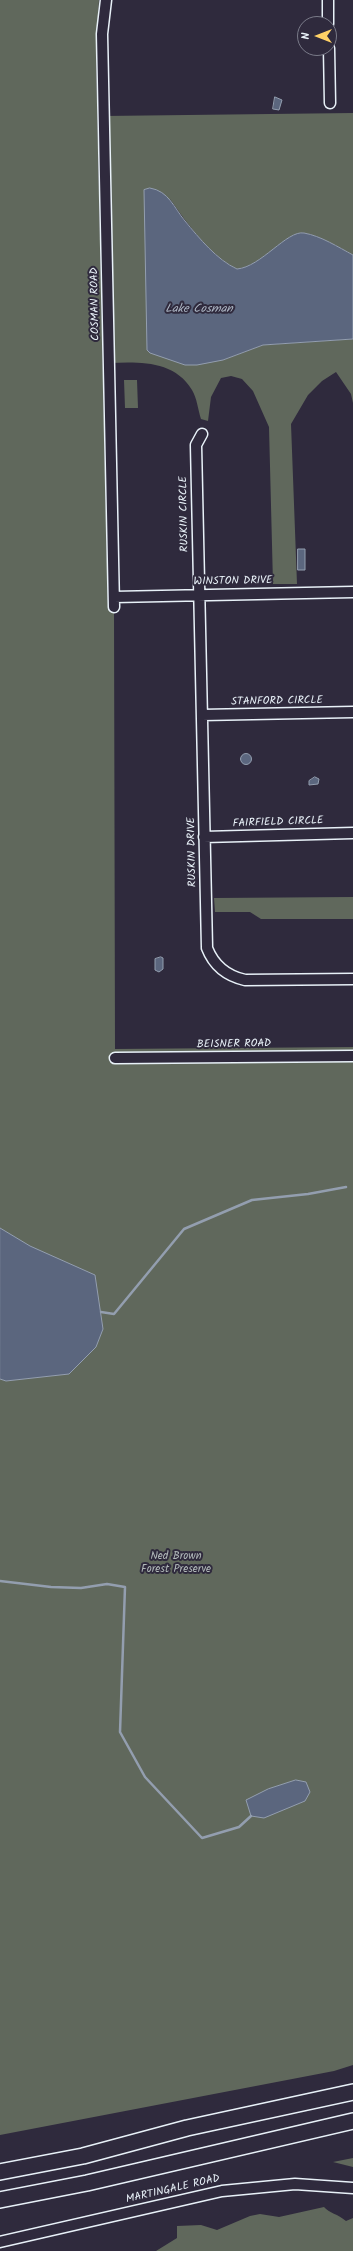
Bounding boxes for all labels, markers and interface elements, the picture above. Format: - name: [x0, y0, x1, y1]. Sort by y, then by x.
- north arrow: [297, 16, 337, 56]
- text: N: [297, 33, 315, 39]
- street label: COSMAN ROAD: [89, 267, 103, 341]
- water label: Lake Cosman: [165, 303, 233, 317]
- street label: RUSKIN CIRCLE: [178, 476, 192, 552]
- street label: WINSTON DRIVE: [193, 575, 273, 589]
- street label: STANFORD CIRCLE: [231, 695, 323, 709]
- street label: FAIRFIELD CIRCLE: [232, 815, 324, 831]
- street label: RUSKIN DRIVE: [186, 817, 200, 887]
- street label: BEISNER ROAD: [197, 1038, 271, 1052]
- park label: Ned Brown Forest Preserve: [141, 1550, 211, 1576]
- street label: MARTINGALE ROAD: [125, 2173, 221, 2207]

